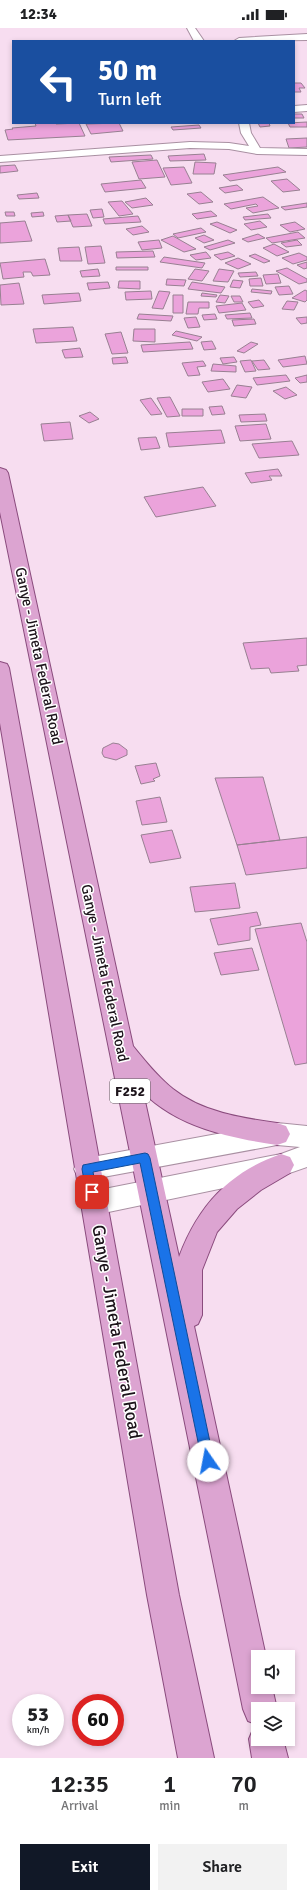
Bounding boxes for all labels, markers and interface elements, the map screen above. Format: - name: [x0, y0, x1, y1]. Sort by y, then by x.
- text: 12:34: [20, 5, 57, 23]
- text: 50 m: [98, 54, 157, 88]
- icon: left: [32, 56, 84, 108]
- text: Turn left: [98, 88, 161, 110]
- street label: Ganye - Jimeta Federal Road: [11, 566, 67, 746]
- street label: Ganye - Jimeta Federal Road: [77, 883, 133, 1063]
- road number: F252: [110, 1079, 150, 1103]
- pin: [75, 1175, 109, 1209]
- icon: arrive: [81, 1181, 103, 1203]
- street label: Ganye - Jimeta Federal Road: [87, 1223, 147, 1441]
- position arrow: [187, 1440, 229, 1482]
- map controls: [251, 1650, 295, 1746]
- button: sound: [251, 1650, 295, 1694]
- speed limit sign: 60: [72, 1694, 124, 1746]
- text: 53: [27, 1702, 49, 1727]
- button: layers: [251, 1702, 295, 1746]
- text: km/h: [27, 1724, 49, 1736]
- text: 12:35: [50, 1769, 109, 1799]
- text: 1: [163, 1769, 176, 1799]
- text: 70: [231, 1769, 257, 1799]
- text: Arrival: [61, 1798, 98, 1814]
- text: min: [159, 1798, 180, 1814]
- text: m: [238, 1798, 249, 1814]
- button: Exit: [20, 1844, 150, 1890]
- button: Share: [158, 1844, 287, 1890]

